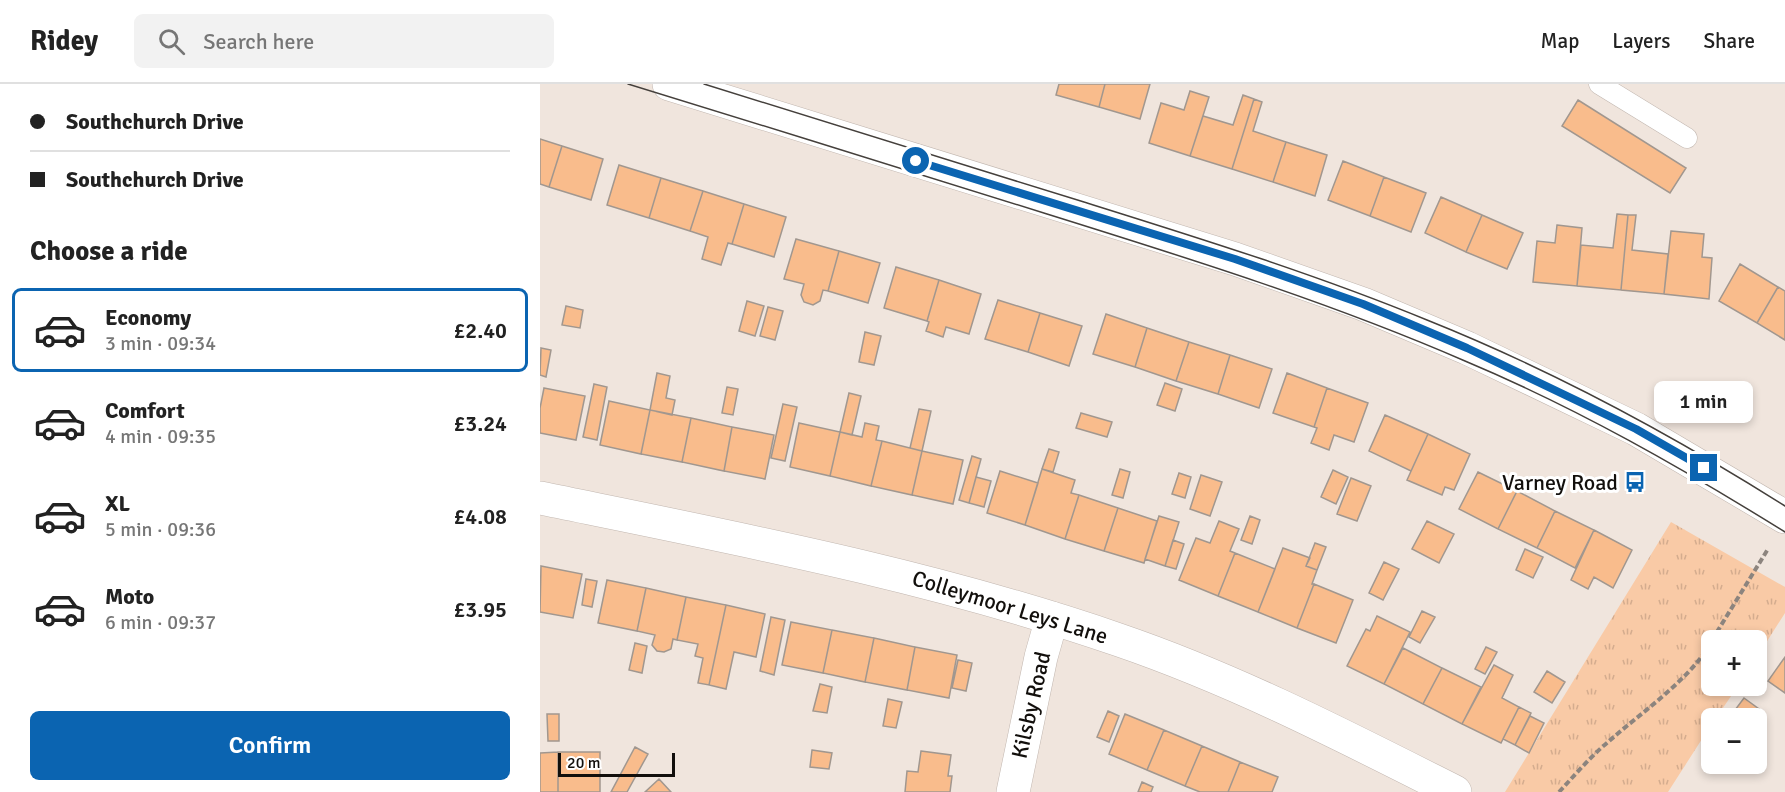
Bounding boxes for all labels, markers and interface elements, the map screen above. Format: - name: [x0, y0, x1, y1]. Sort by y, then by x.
- search box: [134, 14, 554, 68]
- text: Ridey: [30, 24, 98, 58]
- icon: search: [155, 25, 188, 58]
- text: Search here: [203, 28, 314, 55]
- text: Map: [1541, 28, 1579, 54]
- text: Layers: [1612, 28, 1670, 54]
- text: Share: [1703, 28, 1755, 54]
- text: Southchurch Drive: [66, 108, 244, 135]
- route start: [902, 147, 929, 174]
- text: Southchurch Drive: [66, 166, 244, 193]
- text: Choose a ride: [30, 235, 188, 268]
- icon: car: [33, 303, 87, 357]
- text: Economy: [105, 304, 191, 331]
- text: £2.40: [453, 317, 507, 344]
- text: 3 min · 09:34: [105, 331, 216, 356]
- callout: 1 min: [1654, 381, 1754, 423]
- text: 1 min: [1680, 389, 1727, 414]
- icon: car: [33, 396, 87, 450]
- text: Comfort: [105, 397, 185, 424]
- text: £3.24: [453, 410, 507, 437]
- text: 4 min · 09:35: [105, 424, 216, 449]
- route end: [1690, 454, 1717, 481]
- place label: Varney Road: [1502, 469, 1618, 496]
- bus stop icon: Varney Road: [1623, 470, 1647, 494]
- icon: car: [33, 489, 87, 543]
- text: XL: [105, 490, 130, 517]
- text: £4.08: [453, 503, 507, 530]
- text: 5 min · 09:36: [105, 517, 216, 542]
- street label: Colleymoor Leys Lane: [909, 564, 1111, 650]
- icon: car: [33, 582, 87, 636]
- text: Moto: [105, 583, 154, 610]
- text: £3.95: [453, 596, 507, 623]
- text: 6 min · 09:37: [105, 610, 216, 635]
- map controls: [1701, 630, 1767, 774]
- button: +: [1701, 630, 1767, 696]
- street label: Kilsby Road: [1006, 649, 1056, 761]
- button: −: [1701, 708, 1767, 774]
- button: Confirm: [30, 711, 510, 780]
- scale bar: [558, 750, 675, 778]
- text: 20 m: [567, 753, 601, 773]

